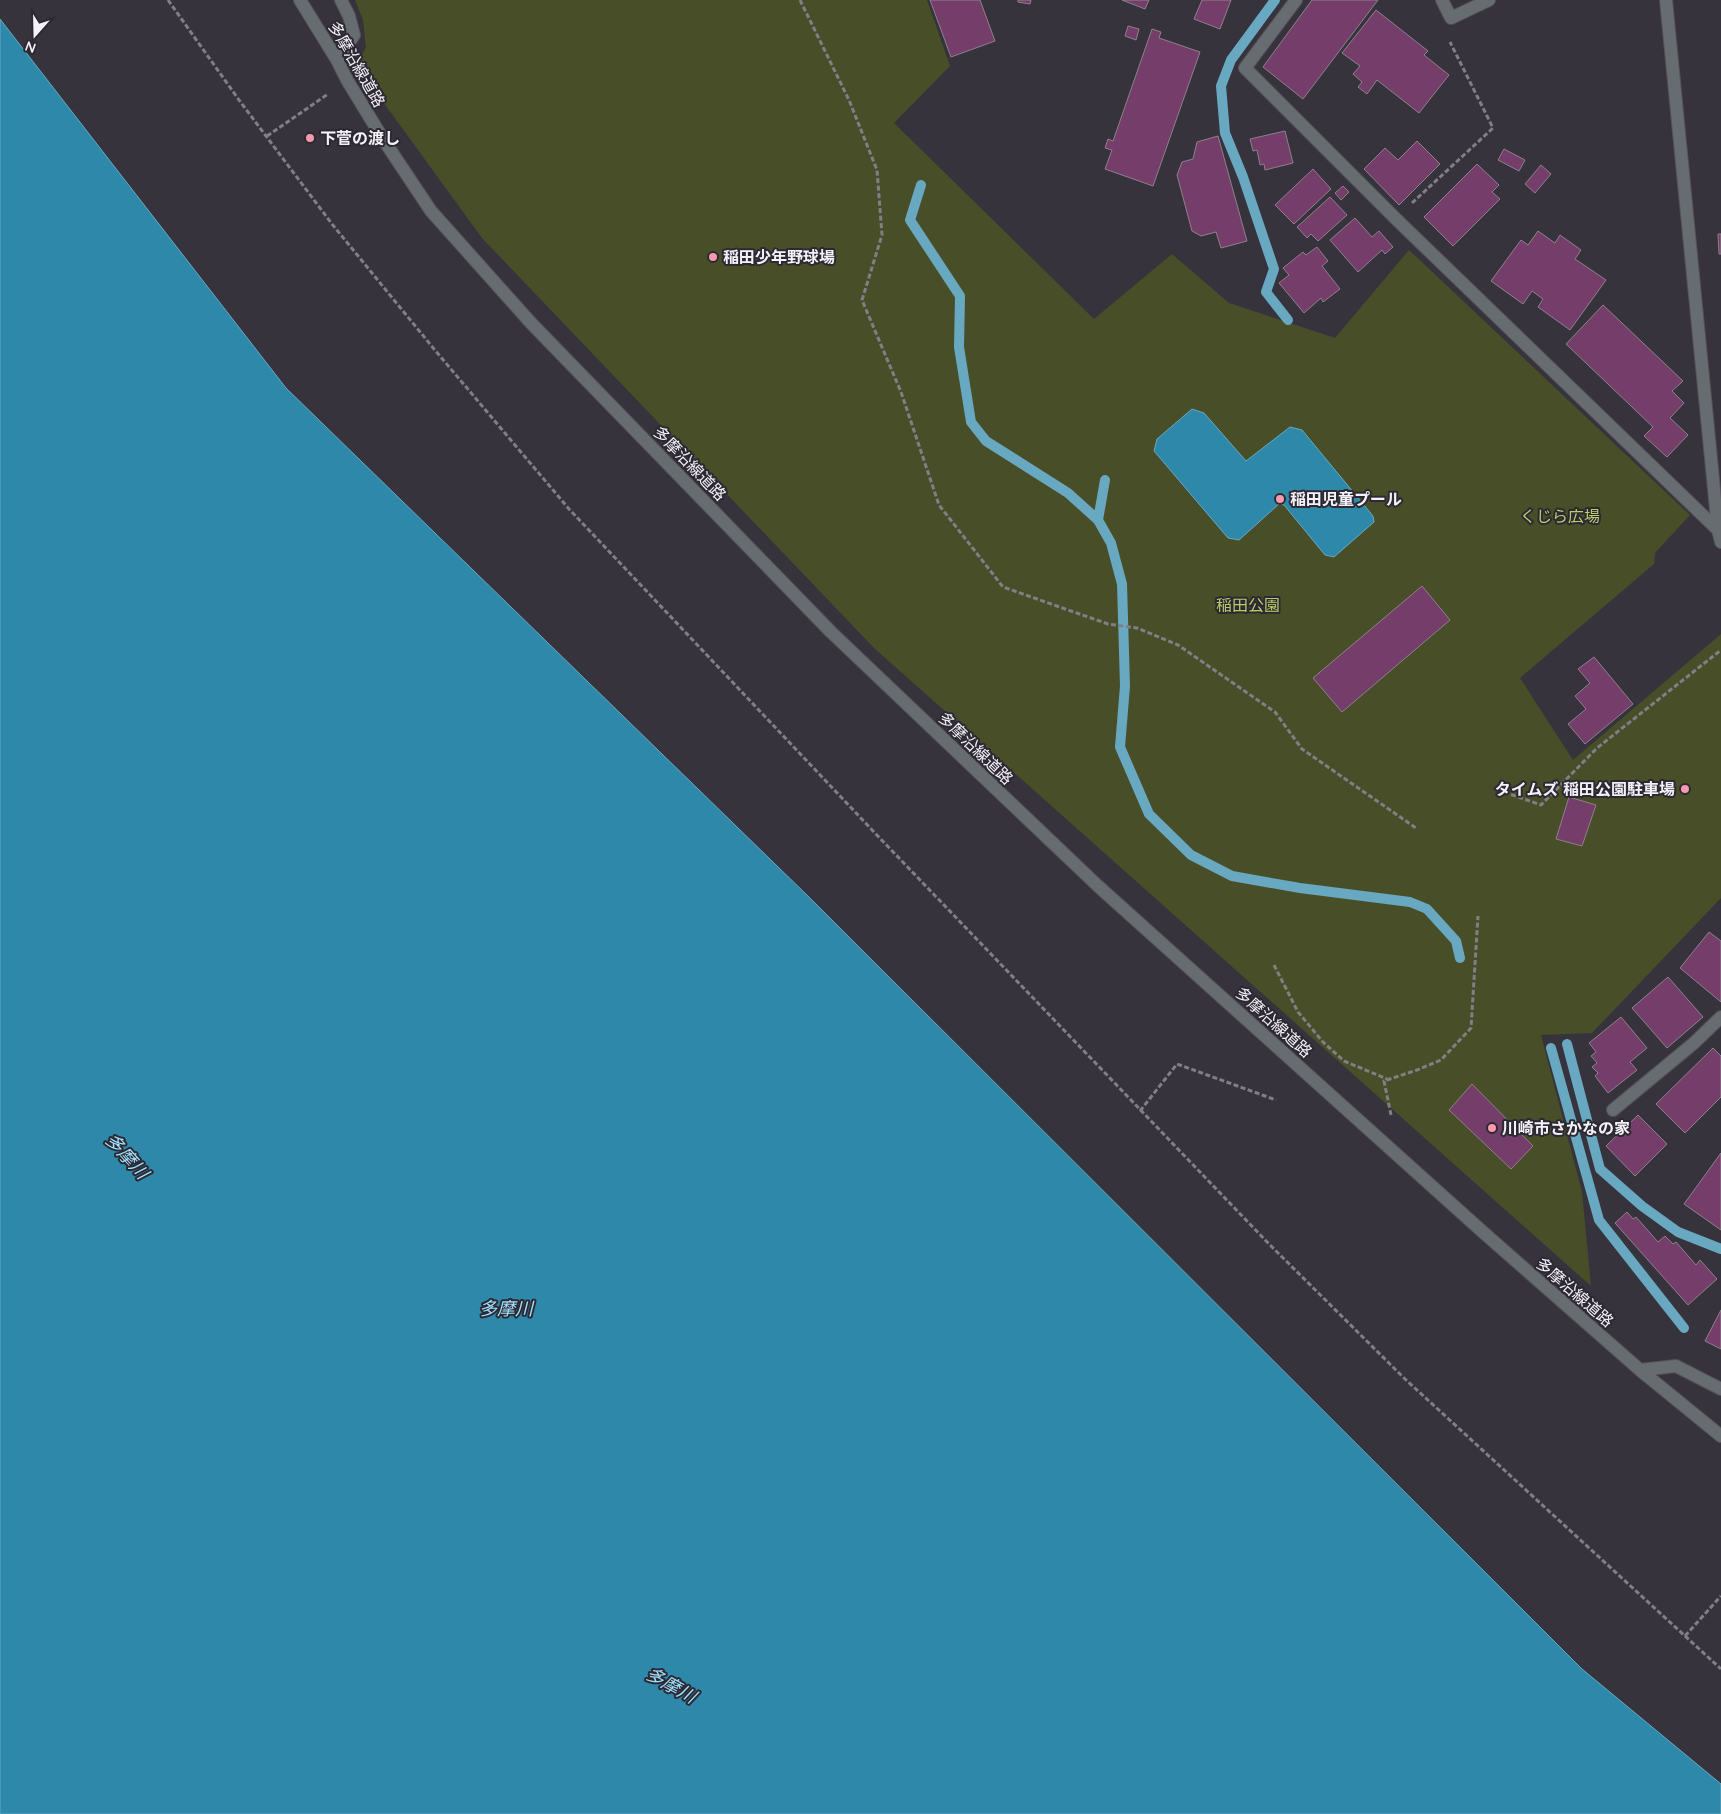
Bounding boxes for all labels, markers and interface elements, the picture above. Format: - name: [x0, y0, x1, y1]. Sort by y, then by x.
- north arrow: [10, 10, 60, 60]
- street label: 多摩沿線道路: [324, 17, 390, 111]
- text: N: [23, 37, 38, 57]
- place label: 下菅の渡し: [320, 128, 400, 148]
- marker: 下菅の渡し: [304, 132, 316, 144]
- place label: 稲田少年野球場: [723, 247, 835, 267]
- marker: 稲田少年野球場: [707, 251, 719, 263]
- street label: 多摩沿線道路: [649, 422, 731, 504]
- place label: 稲田児童プール: [1290, 489, 1402, 509]
- marker: 稲田児童プール: [1274, 493, 1286, 505]
- park label: くじら広場: [1520, 506, 1600, 526]
- park label: 稲田公園: [1216, 595, 1280, 615]
- street label: 多摩沿線道路: [935, 707, 1017, 789]
- place label: タイムズ 稲田公園駐車場: [1495, 779, 1675, 799]
- marker: タイムズ 稲田公園駐車場: [1679, 783, 1691, 795]
- street label: 多摩沿線道路: [1232, 982, 1316, 1062]
- place label: 川崎市さかなの家: [1502, 1118, 1630, 1138]
- marker: 川崎市さかなの家: [1486, 1122, 1498, 1134]
- water label: 多摩川: [100, 1128, 155, 1185]
- street label: 多摩沿線道路: [1532, 1253, 1618, 1331]
- water label: 多摩川: [479, 1297, 535, 1320]
- water label: 多摩川: [642, 1662, 702, 1709]

